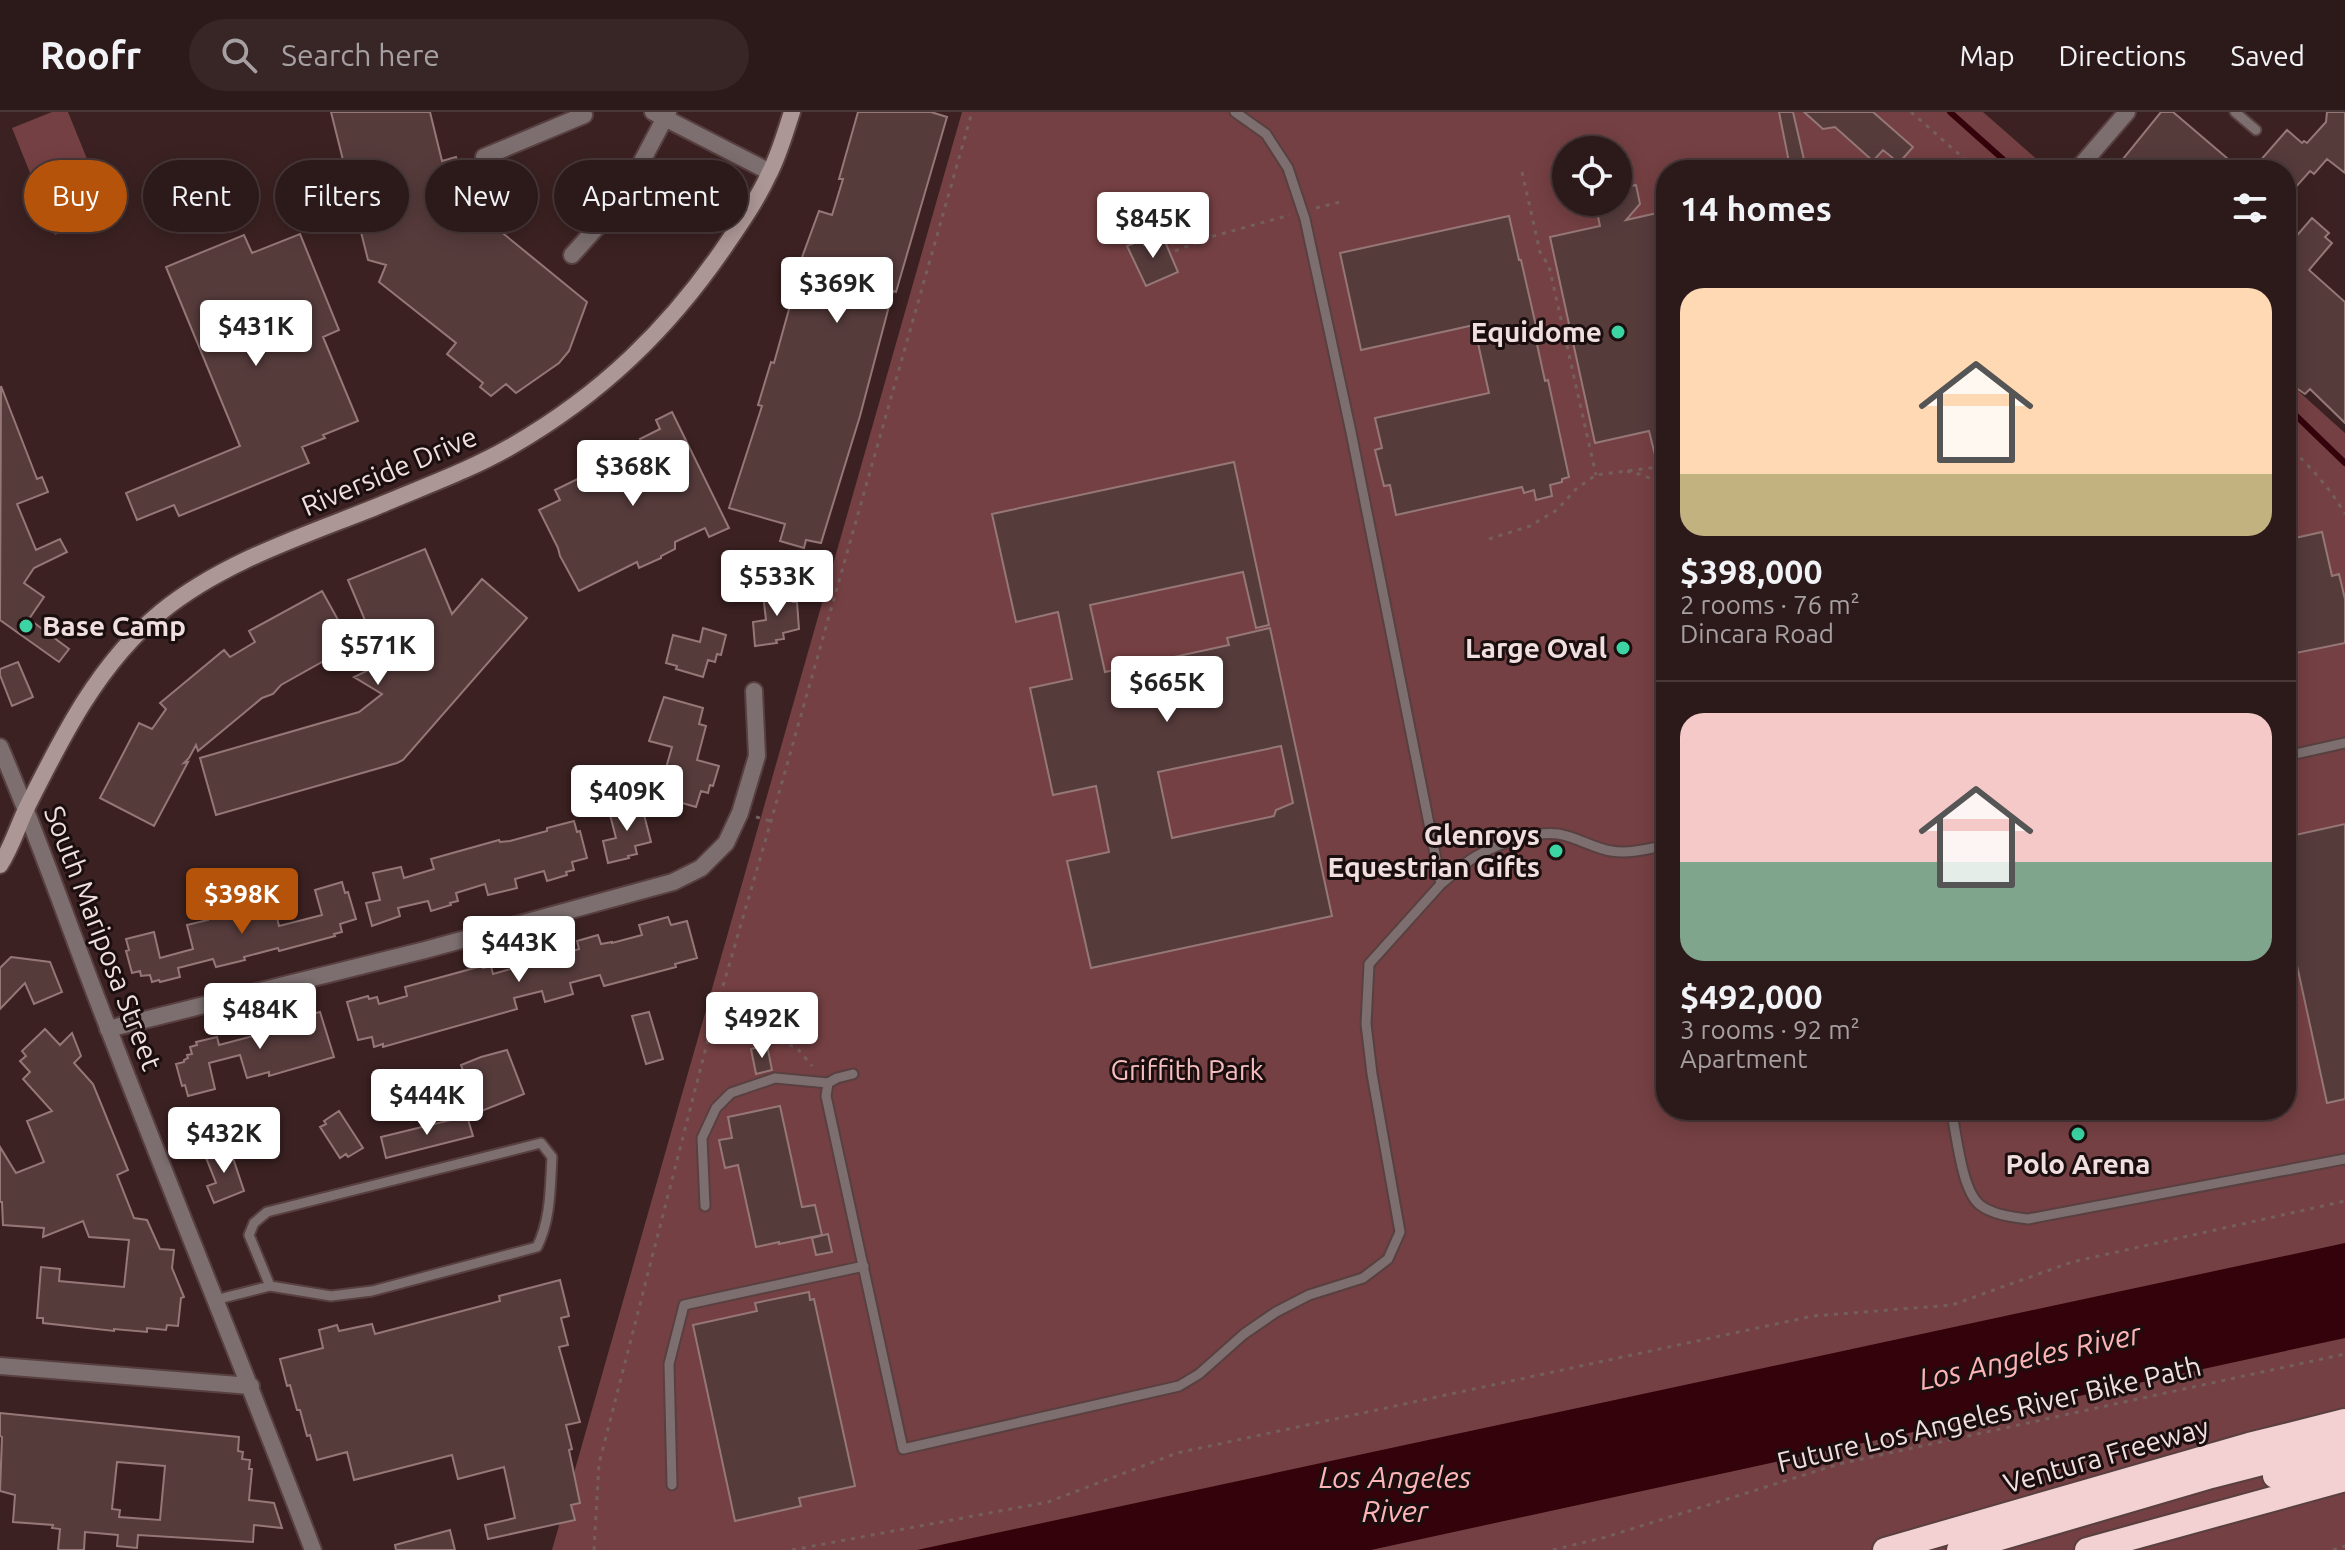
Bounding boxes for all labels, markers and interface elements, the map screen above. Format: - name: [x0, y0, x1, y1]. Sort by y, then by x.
- search box: [189, 19, 749, 91]
- icon: search: [217, 33, 261, 77]
- text: Roofr: [40, 34, 141, 76]
- text: Search here: [281, 38, 440, 72]
- text: Map: [1959, 40, 2015, 71]
- text: Directions: [2059, 40, 2186, 71]
- text: Saved: [2230, 40, 2305, 71]
- map controls: [1552, 136, 1632, 216]
- button: locate: [1552, 136, 1632, 216]
- chip: Buy: [24, 160, 127, 232]
- chip: Rent: [143, 160, 259, 232]
- chip: Filters: [275, 160, 409, 232]
- chip: New: [425, 160, 538, 232]
- chip: Apartment: [554, 160, 748, 232]
- icon: filters: [2228, 186, 2272, 230]
- text: 14 homes: [1680, 189, 1832, 227]
- pin: $845K: [1097, 192, 1209, 260]
- text: $845K: [1115, 203, 1191, 232]
- pin: $369K: [781, 257, 893, 325]
- text: $369K: [799, 268, 875, 297]
- pin: $431K: [200, 300, 312, 368]
- text: $431K: [218, 311, 294, 340]
- place label: Equidome: [1471, 316, 1602, 347]
- marker: Equidome: [1609, 323, 1627, 341]
- icon: home: [1904, 340, 2048, 484]
- street label: Riverside Drive: [297, 420, 481, 521]
- pin: $368K: [577, 440, 689, 508]
- text: $368K: [595, 451, 671, 480]
- pin: $533K: [721, 550, 833, 618]
- text: $398,000: [1680, 552, 1823, 590]
- text: $533K: [739, 561, 815, 590]
- text: 2 rooms · 76 m²: [1680, 590, 1860, 619]
- place label: Base Camp: [42, 610, 186, 641]
- marker: Base Camp: [17, 617, 35, 635]
- pin: $571K: [322, 619, 434, 687]
- text: Dincara Road: [1680, 619, 1834, 648]
- text: $571K: [340, 630, 416, 659]
- place label: Large Oval: [1465, 632, 1607, 663]
- marker: Large Oval: [1614, 639, 1632, 657]
- pin: $665K: [1111, 656, 1223, 724]
- text: $665K: [1129, 667, 1205, 696]
- pin: $409K: [571, 765, 683, 833]
- icon: home: [1904, 765, 2048, 909]
- text: $409K: [589, 776, 665, 805]
- street label: South Mariposa Street: [39, 801, 168, 1074]
- place label: Glenroys Equestrian Gifts: [1328, 819, 1540, 882]
- marker: Glenroys Equestrian Gifts: [1547, 842, 1565, 860]
- pin: $398K: [186, 868, 298, 936]
- text: $398K: [204, 879, 280, 908]
- pin: $443K: [463, 916, 575, 984]
- text: $443K: [481, 927, 557, 956]
- text: $492,000: [1680, 977, 1823, 1015]
- pin: $484K: [204, 983, 316, 1051]
- pin: $492K: [706, 992, 818, 1060]
- text: $484K: [222, 994, 298, 1023]
- text: $492K: [724, 1003, 800, 1032]
- text: 3 rooms · 92 m²: [1680, 1015, 1860, 1044]
- text: Apartment: [1680, 1044, 1807, 1073]
- park label: Griffith Park: [1110, 1054, 1264, 1085]
- pin: $444K: [371, 1069, 483, 1137]
- text: $444K: [389, 1080, 465, 1109]
- pin: $432K: [168, 1107, 280, 1175]
- text: $432K: [186, 1118, 262, 1147]
- marker: Polo Arena: [2069, 1125, 2087, 1143]
- place label: Polo Arena: [2006, 1148, 2150, 1179]
- water label: Los Angeles River: [1916, 1316, 2145, 1396]
- street label: Future Los Angeles River Bike Path: [1774, 1350, 2204, 1477]
- street label: Ventura Freeway: [2000, 1410, 2212, 1499]
- water label: Los Angeles River: [1319, 1460, 1472, 1528]

